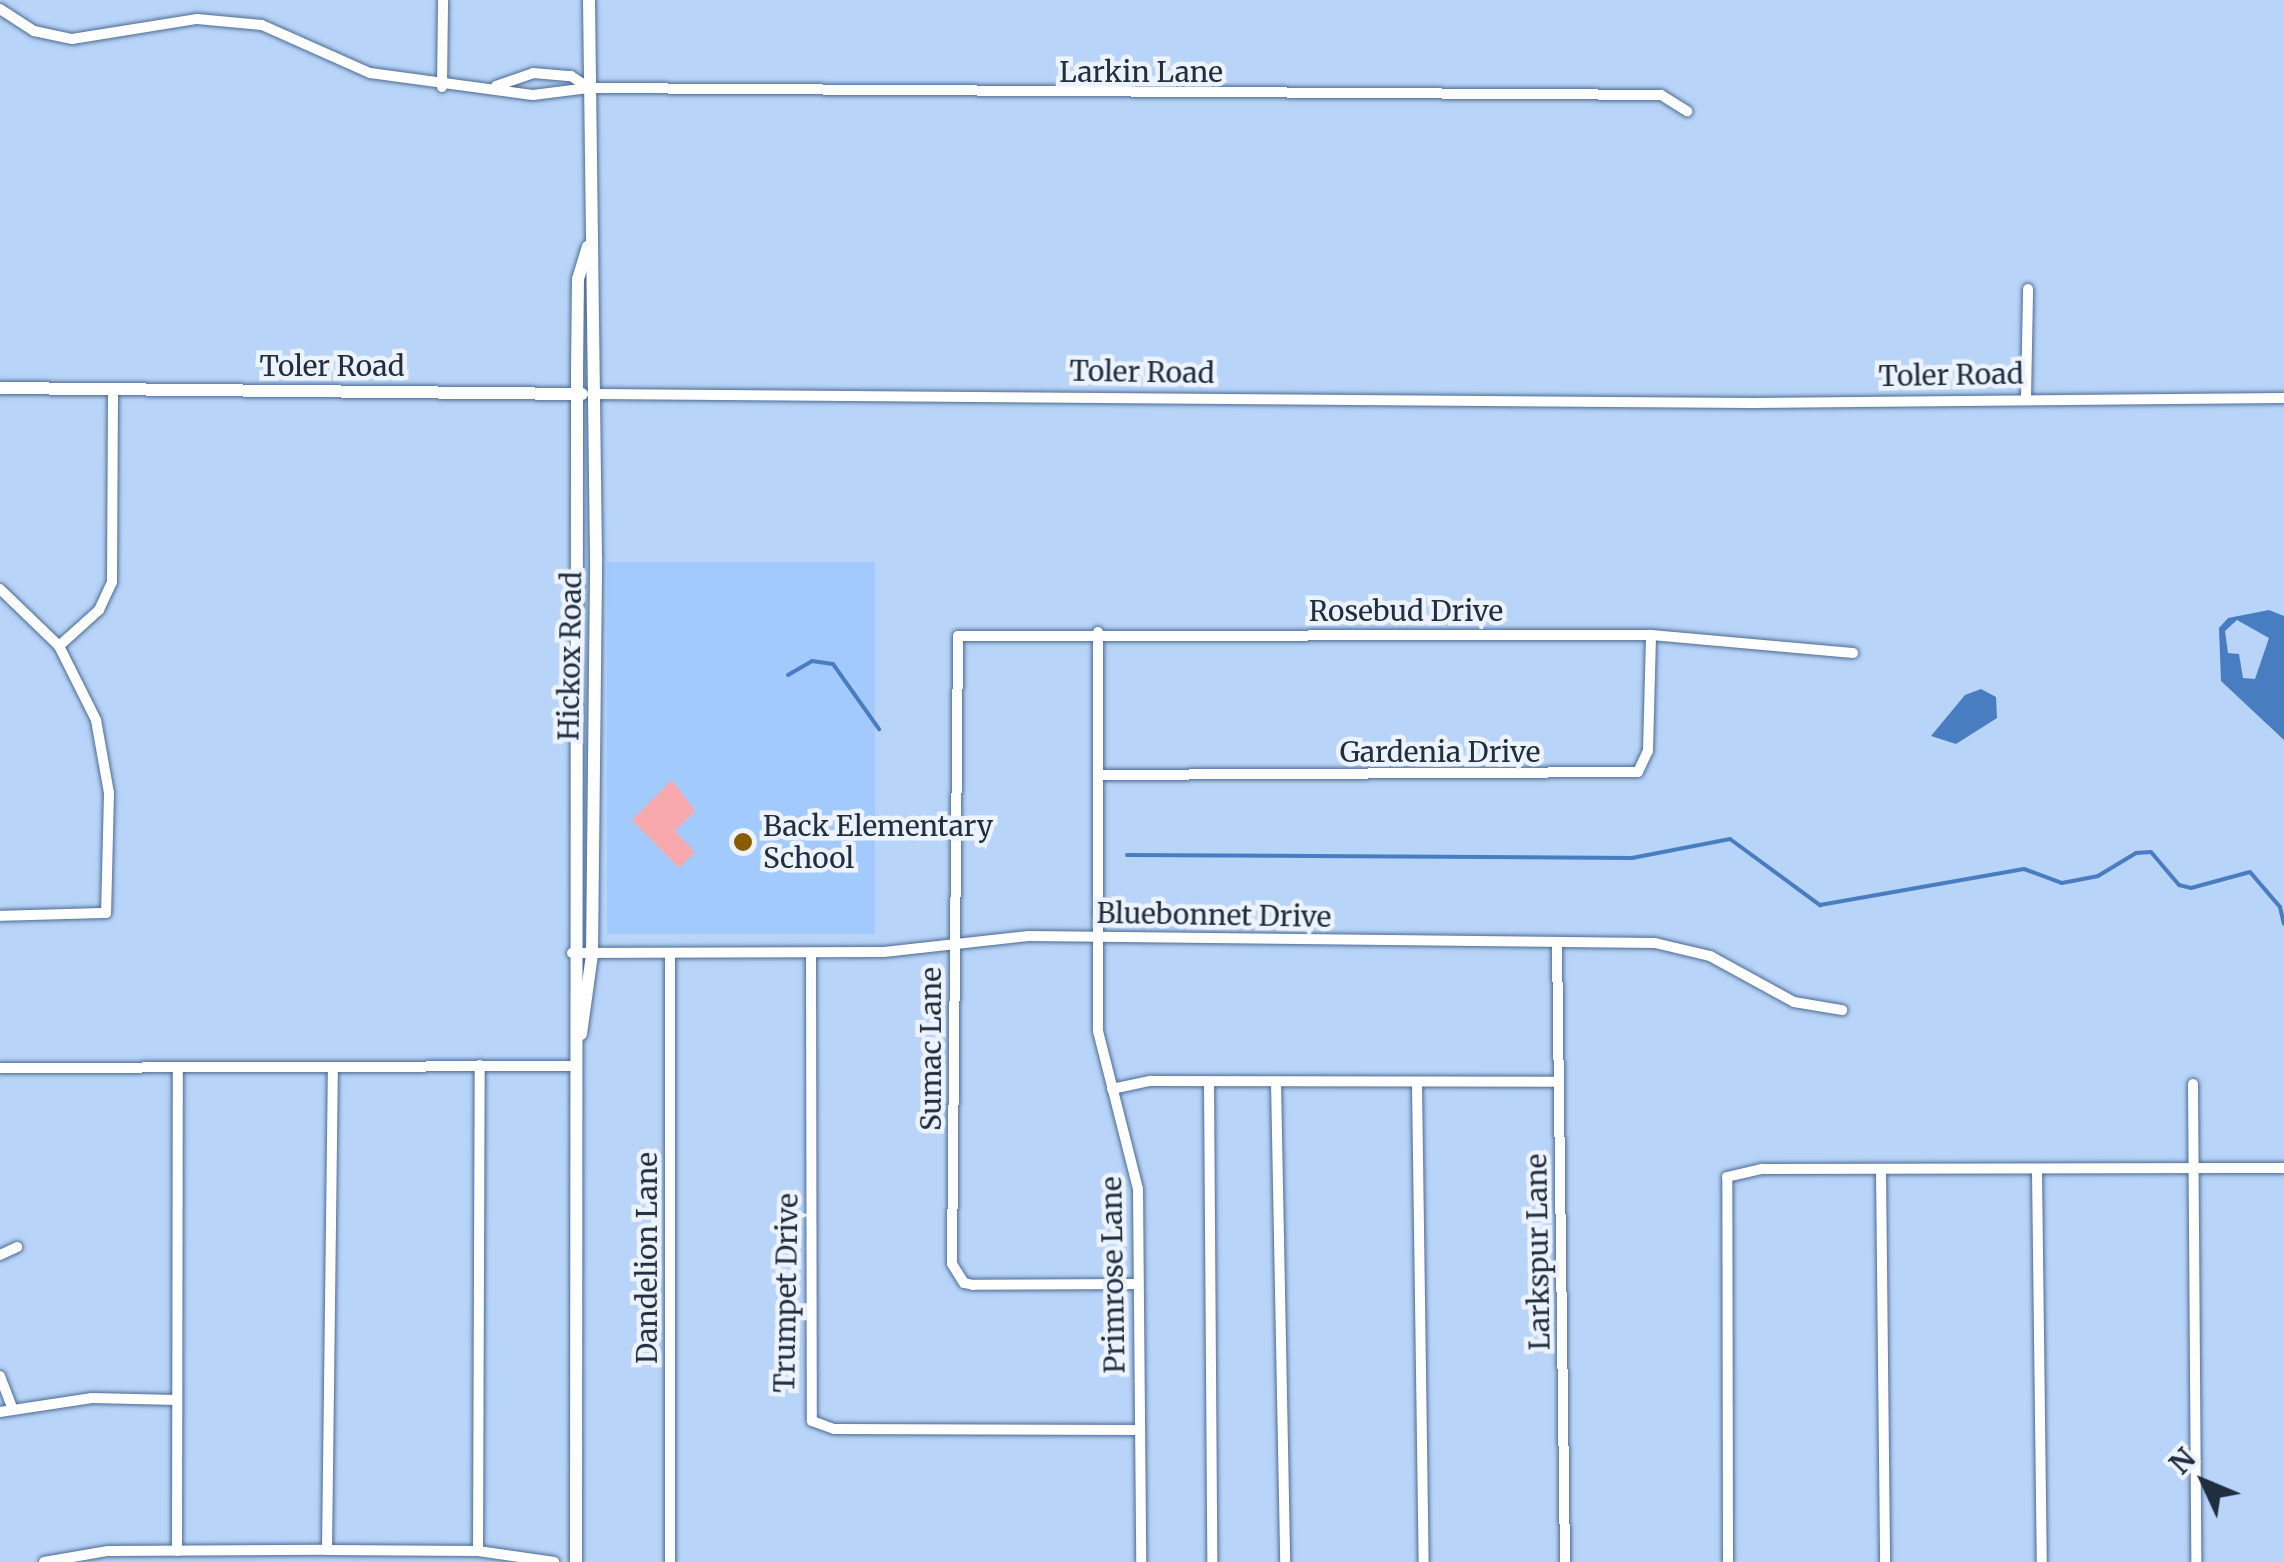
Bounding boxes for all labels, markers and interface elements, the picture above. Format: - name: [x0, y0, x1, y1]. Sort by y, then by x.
- street label: Larkin Lane: [1059, 55, 1223, 89]
- street label: Toler Road: [259, 349, 405, 383]
- street label: Toler Road: [1069, 354, 1215, 390]
- street label: Toler Road: [1878, 357, 2024, 393]
- street label: Hickox Road: [552, 571, 588, 741]
- street label: Rosebud Drive: [1309, 594, 1503, 628]
- street label: Gardenia Drive: [1340, 735, 1540, 769]
- place label: Back Elementary School: [763, 809, 993, 875]
- marker: Back Elementary School: [732, 831, 754, 853]
- street label: Bluebonnet Drive: [1096, 896, 1332, 934]
- street label: Sumac Lane: [914, 967, 948, 1131]
- street label: Dandelion Lane: [630, 1152, 664, 1364]
- street label: Larkspur Lane: [1519, 1153, 1557, 1351]
- street label: Primrose Lane: [1094, 1176, 1132, 1374]
- street label: Trumpet Drive: [767, 1193, 805, 1393]
- north arrow: [2154, 1432, 2254, 1532]
- text: N: [2162, 1441, 2203, 1482]

